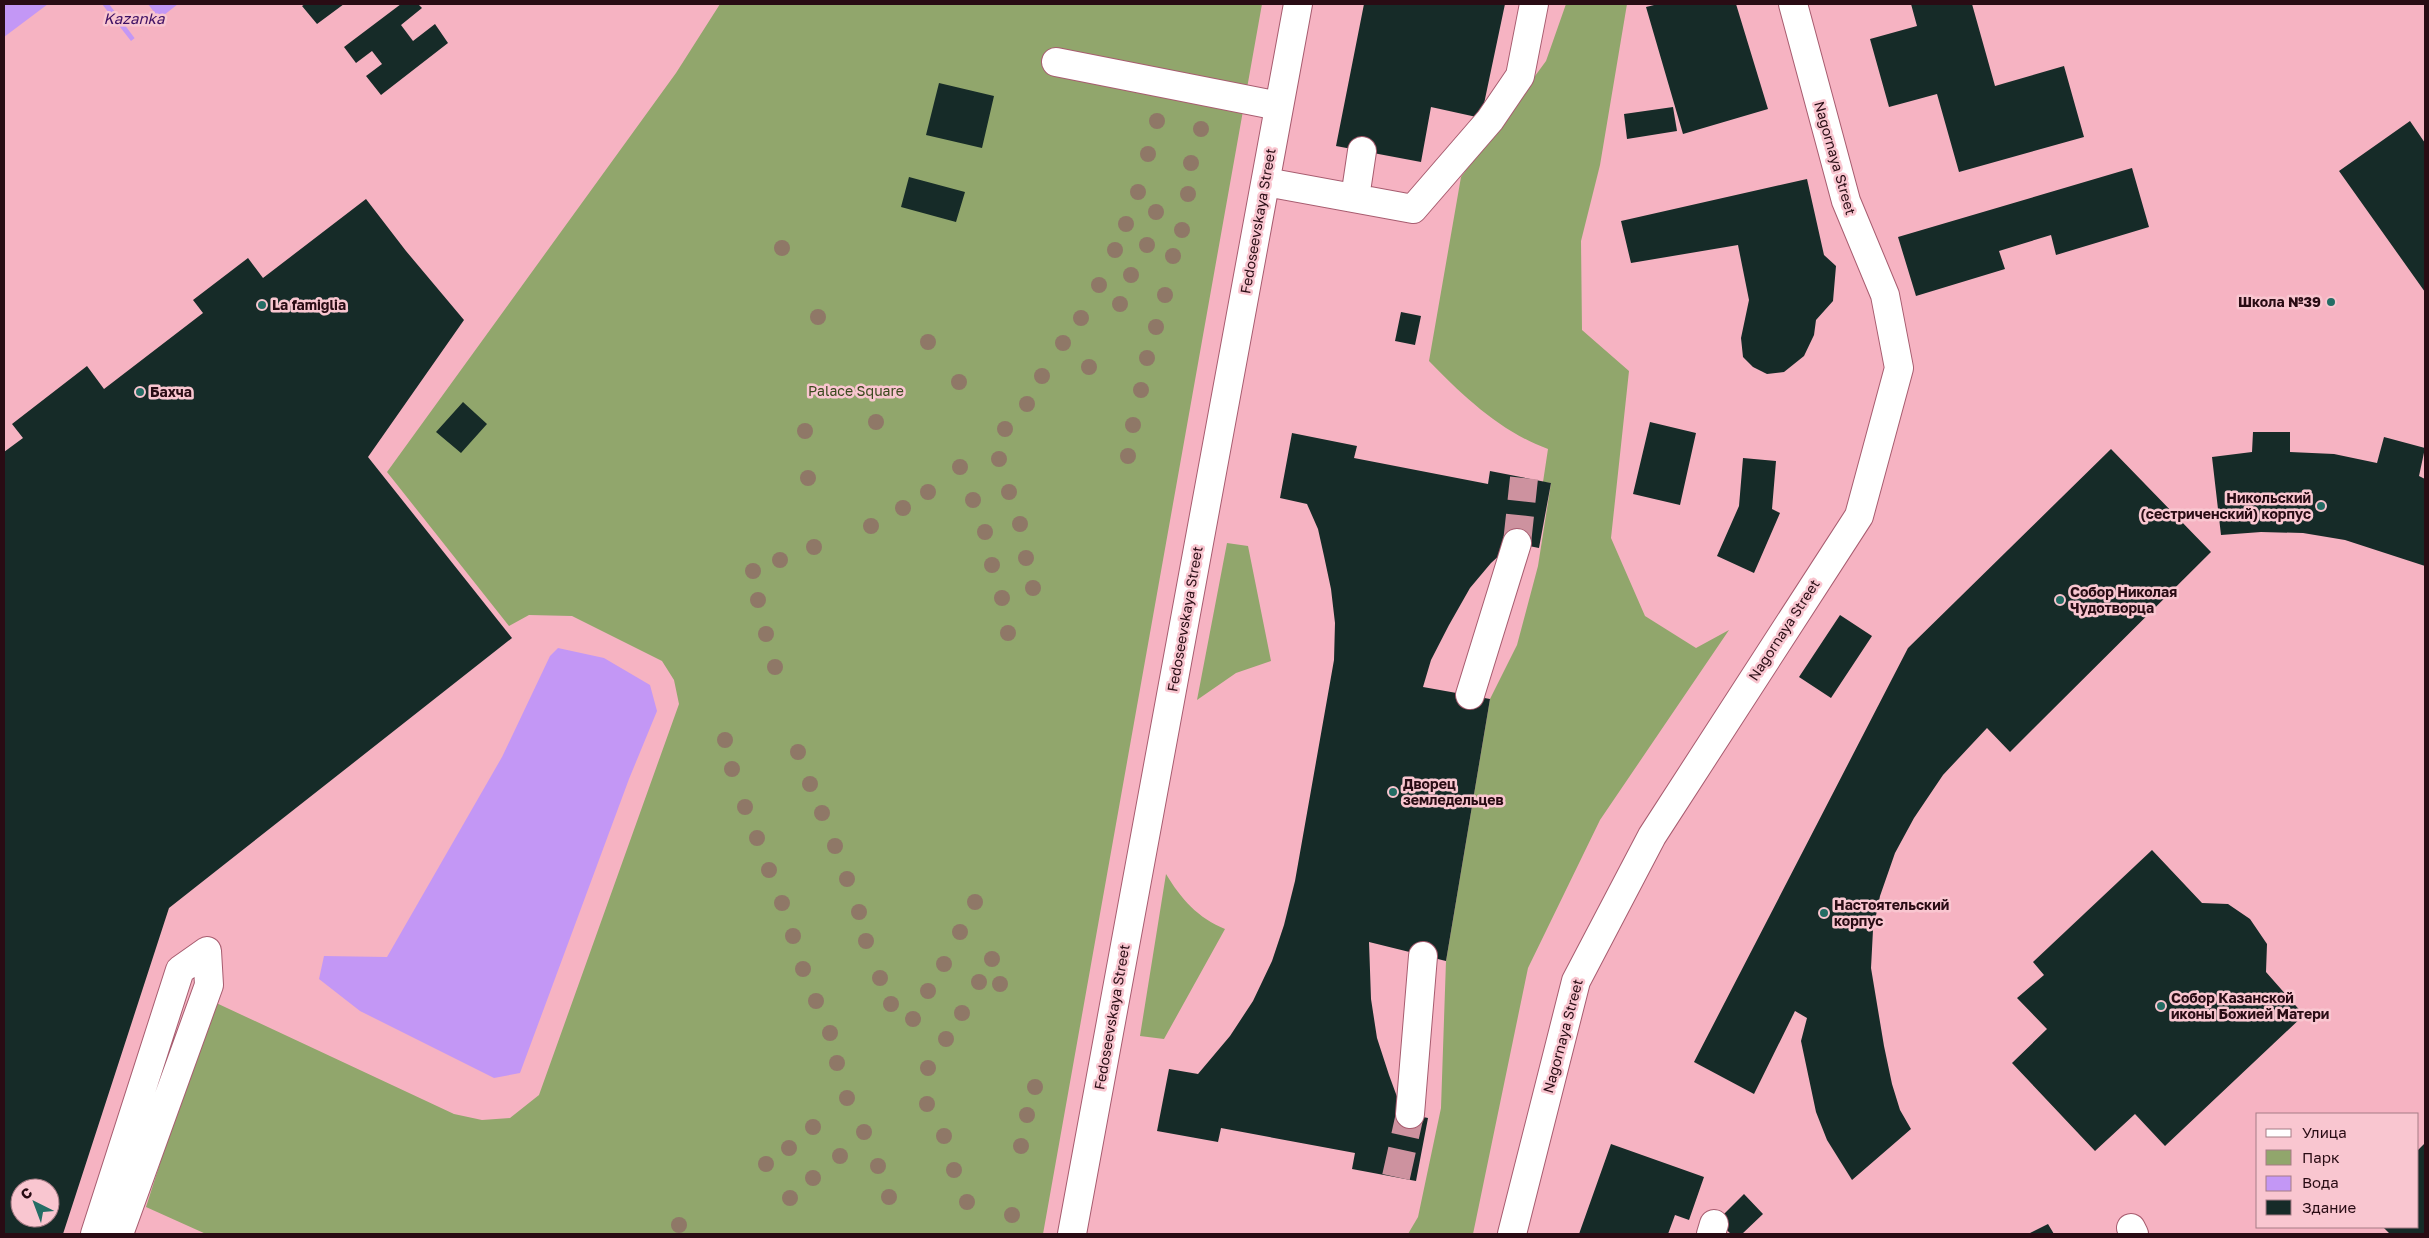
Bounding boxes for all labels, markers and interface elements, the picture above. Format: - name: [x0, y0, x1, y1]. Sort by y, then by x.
- water label: Kazanka: [104, 9, 165, 27]
- street label: Nagornaya Street: [1811, 99, 1860, 217]
- street label: Fedoseevskaya Street: [1236, 147, 1279, 295]
- place label: Школа №39: [2238, 293, 2321, 310]
- place label: La famiglia: [272, 296, 346, 313]
- marker: Школа №39: [2325, 296, 2337, 308]
- marker: La famiglia: [256, 299, 268, 311]
- park label: Palace Square: [808, 382, 904, 399]
- place label: Бахча: [150, 383, 192, 400]
- marker: Бахча: [134, 386, 146, 398]
- place label: Никольский (сестриченский) корпус: [2141, 489, 2311, 522]
- marker: Никольский (сестриченский) корпус: [2315, 500, 2327, 512]
- street label: Fedoseevskaya Street: [1163, 545, 1206, 693]
- street label: Nagornaya Street: [1744, 576, 1823, 684]
- place label: Собор Николая Чудотворца: [2070, 583, 2177, 616]
- marker: Собор Николая Чудотворца: [2054, 594, 2066, 606]
- place label: Дворец земледельцев: [1403, 775, 1504, 808]
- marker: Дворец земледельцев: [1387, 786, 1399, 798]
- place label: Настоятельский корпус: [1834, 896, 1949, 929]
- marker: Настоятельский корпус: [1818, 907, 1830, 919]
- street label: Fedoseevskaya Street: [1090, 943, 1133, 1091]
- street label: Nagornaya Street: [1539, 977, 1586, 1095]
- place label: Собор Казанской иконы Божией Матери: [2171, 989, 2329, 1022]
- marker: Собор Казанской иконы Божией Матери: [2155, 1000, 2167, 1012]
- legend: [2256, 1113, 2419, 1228]
- text: Улица: [2302, 1123, 2347, 1141]
- text: Парк: [2302, 1148, 2340, 1166]
- text: Вода: [2302, 1173, 2339, 1191]
- north arrow: [10, 1178, 60, 1228]
- text: С: [17, 1183, 35, 1203]
- text: Здание: [2302, 1198, 2356, 1216]

